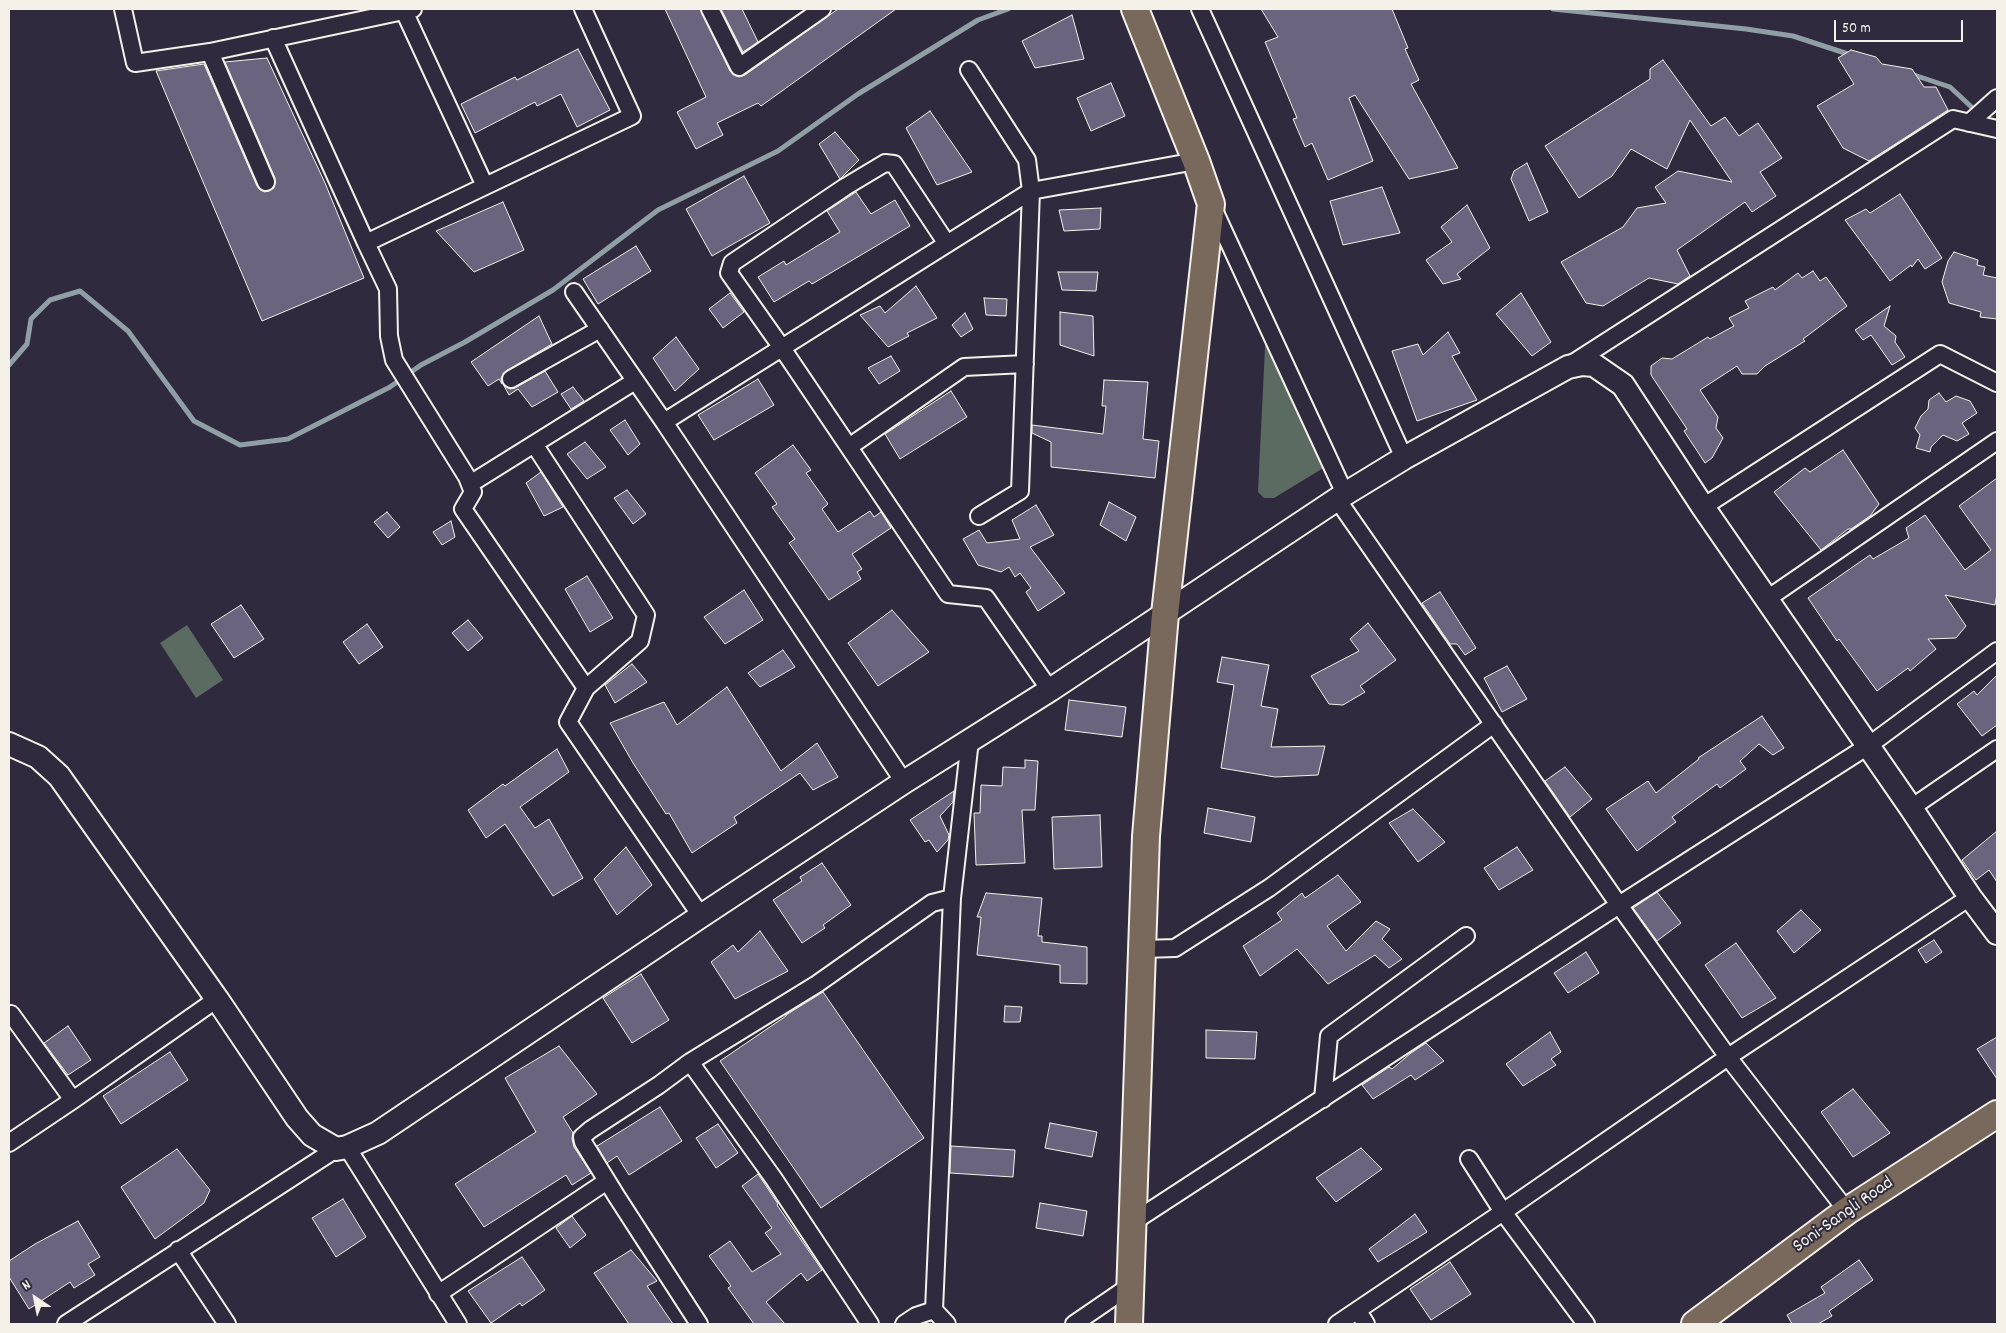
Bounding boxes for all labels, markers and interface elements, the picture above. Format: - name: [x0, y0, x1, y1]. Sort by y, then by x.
- scale bar: [1836, 10, 1965, 42]
- text: 50 m: [1842, 18, 1871, 40]
- street label: Soni-Sangli Road: [1789, 1173, 1899, 1259]
- north arrow: [10, 1273, 60, 1323]
- text: N: [18, 1275, 35, 1296]

